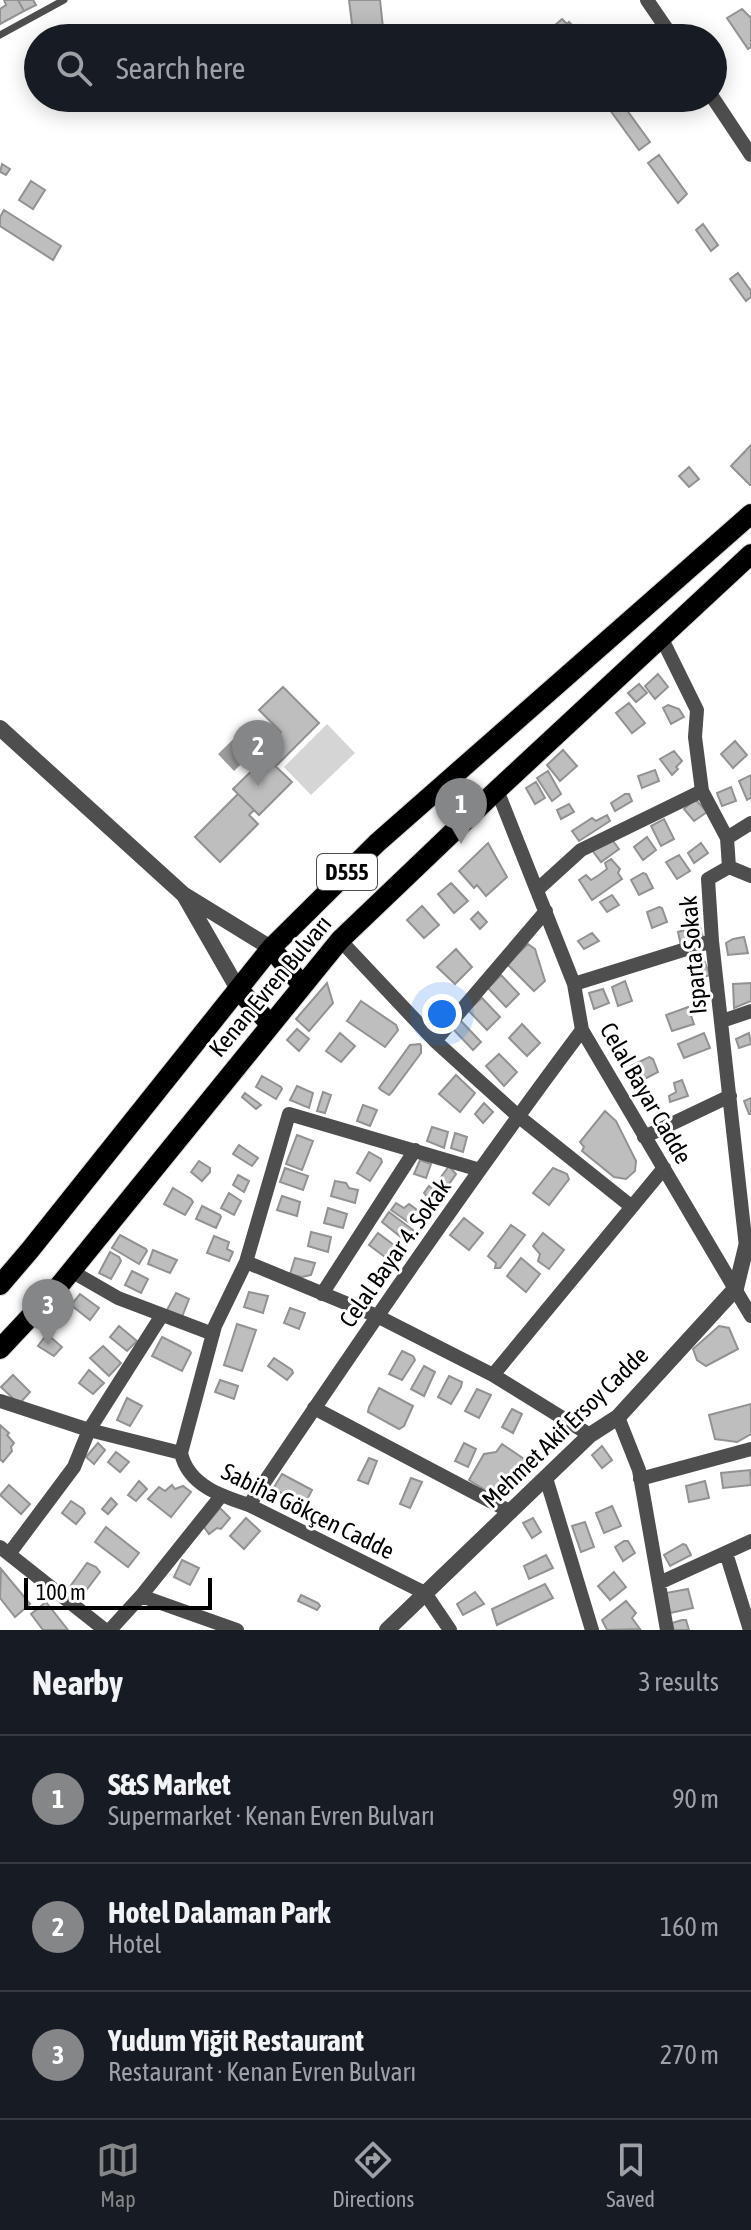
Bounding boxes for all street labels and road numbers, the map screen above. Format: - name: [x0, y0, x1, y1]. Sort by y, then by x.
- road number: D555: [317, 854, 377, 890]
- street label: Isparta Sokak: [674, 894, 712, 1015]
- street label: Kenan Evren Bulvarı: [203, 910, 337, 1062]
- street label: Celal Bayar Cadde: [595, 1018, 697, 1168]
- street label: Celal Bayar 4. Sokak: [334, 1173, 457, 1332]
- street label: Mehmet Akif Ersoy Cadde: [477, 1341, 653, 1513]
- street label: Sabiha Gökçen Cadde: [217, 1458, 399, 1564]

